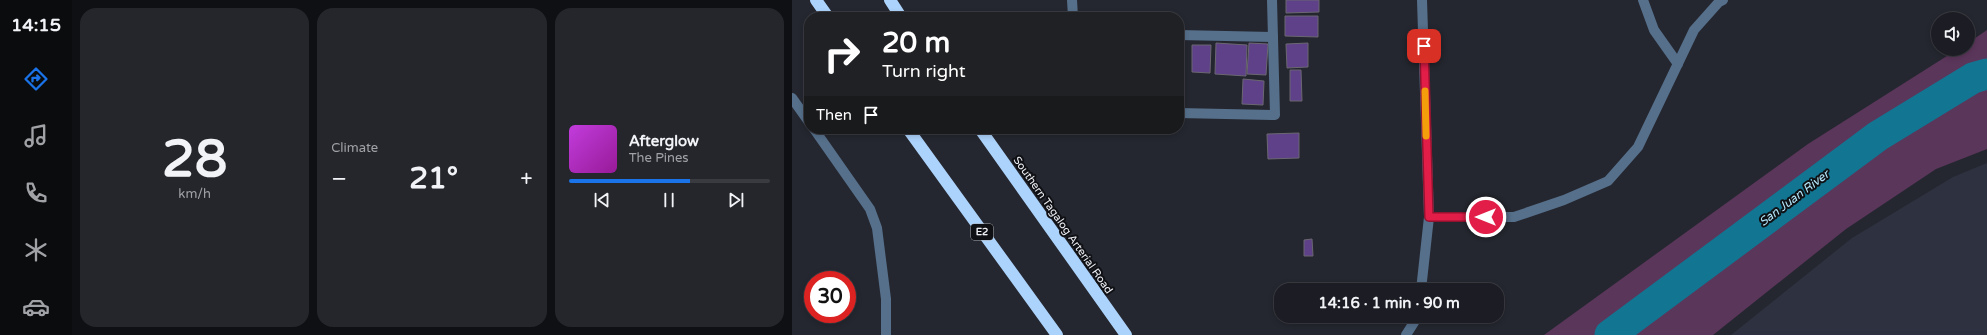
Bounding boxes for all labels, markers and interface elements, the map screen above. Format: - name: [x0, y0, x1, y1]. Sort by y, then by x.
- map controls: [1931, 12, 1975, 56]
- button: sound: [1931, 12, 1975, 56]
- text: 14:15: [11, 14, 61, 36]
- text: 20 m: [882, 26, 950, 60]
- icon: right: [816, 28, 868, 80]
- pin: [1407, 29, 1441, 63]
- icon: arrive: [1413, 35, 1435, 57]
- text: Turn right: [882, 60, 966, 82]
- icon: directions: [22, 65, 50, 93]
- icon: arrive: [860, 104, 882, 126]
- text: Then: [816, 106, 852, 124]
- icon: music: [22, 122, 50, 150]
- text: 28: [162, 128, 227, 191]
- text: Afterglow: [629, 132, 699, 150]
- text: Climate: [331, 140, 378, 156]
- text: The Pines: [629, 150, 689, 166]
- street label: Southern Tagalog Arterial Road: [1010, 154, 1116, 296]
- text: 21°: [409, 160, 458, 197]
- text: −: [331, 166, 347, 192]
- text: +: [520, 166, 533, 192]
- water label: San Juan River: [1756, 166, 1833, 229]
- icon: phone: [22, 179, 50, 207]
- text: km/h: [178, 186, 211, 202]
- icon: previous: [591, 189, 613, 211]
- icon: pause: [658, 189, 680, 211]
- icon: next: [725, 189, 747, 211]
- position arrow: [1465, 196, 1507, 238]
- road number: E2: [971, 224, 993, 240]
- icon: climate: [22, 236, 50, 264]
- speed limit sign: 30: [804, 271, 856, 323]
- icon: car: [22, 293, 50, 321]
- text: 14:16 · 1 min · 90 m: [1318, 294, 1460, 312]

